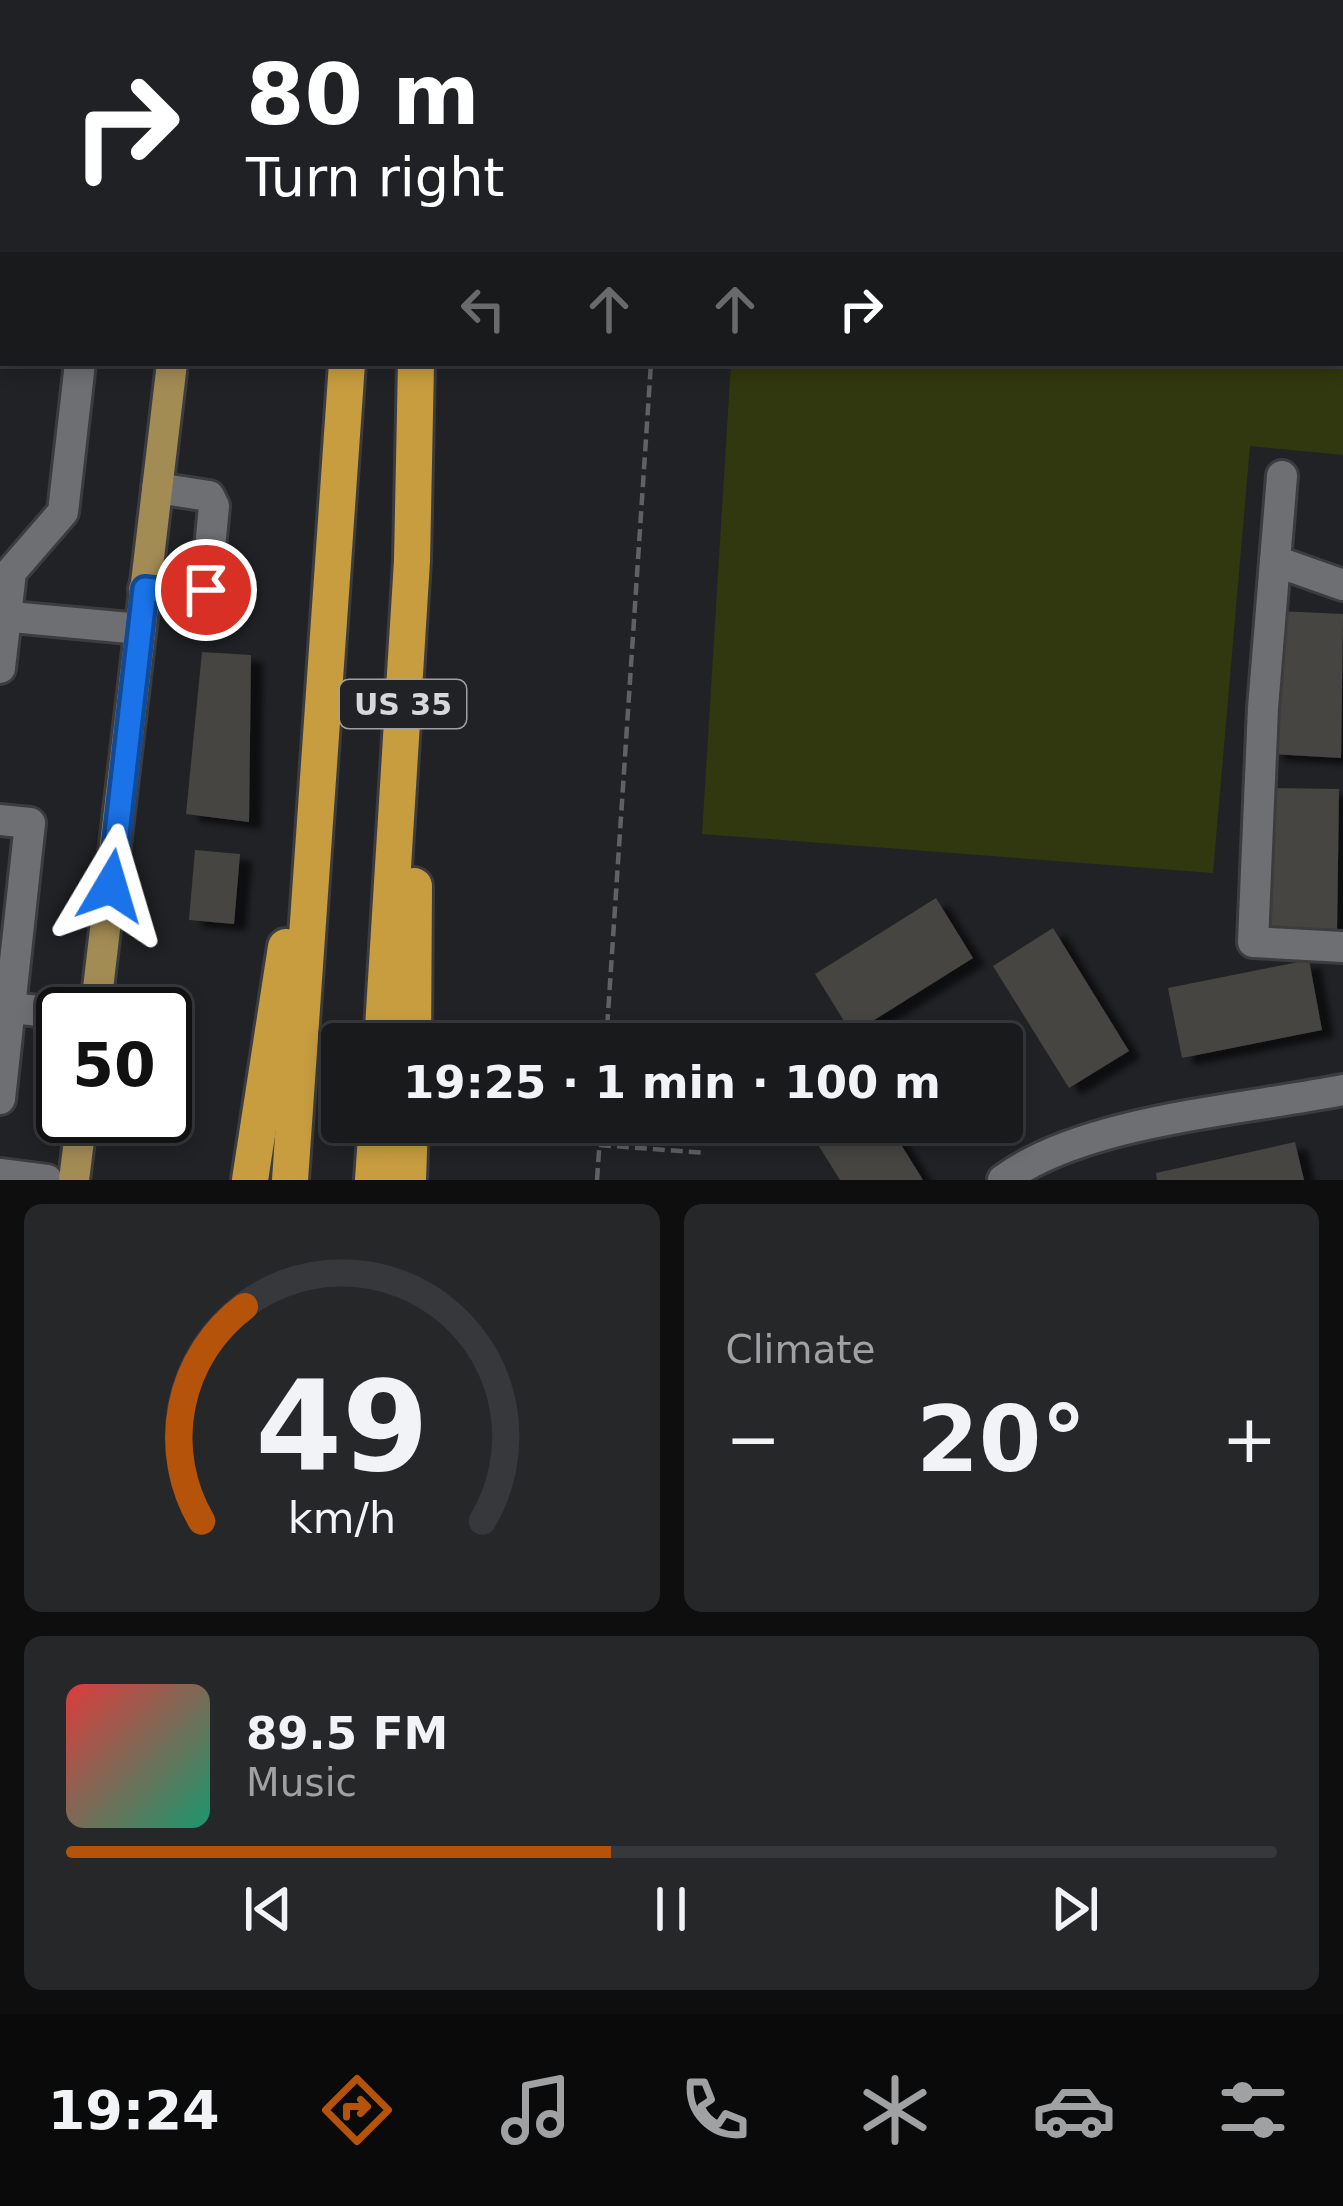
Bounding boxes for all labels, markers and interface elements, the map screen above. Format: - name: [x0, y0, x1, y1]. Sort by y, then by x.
- text: 80 m: [246, 46, 480, 144]
- icon: right: [48, 48, 204, 204]
- text: Turn right: [246, 146, 505, 209]
- icon: left: [450, 276, 516, 342]
- icon: ahead: [576, 276, 642, 342]
- icon: ahead: [702, 276, 768, 342]
- icon: right: [828, 276, 894, 342]
- pin: [155, 539, 257, 641]
- icon: arrive: [173, 557, 239, 623]
- road number: US 35: [340, 680, 466, 728]
- position arrow: [48, 823, 174, 949]
- speed limit sign: 50: [36, 987, 192, 1143]
- text: 19:25 · 1 min · 100 m: [403, 1056, 941, 1109]
- text: Climate: [726, 1327, 876, 1372]
- text: 49: [255, 1354, 429, 1499]
- text: 20°: [916, 1387, 1086, 1492]
- text: −: [726, 1401, 781, 1478]
- text: +: [1222, 1401, 1277, 1478]
- text: km/h: [288, 1493, 396, 1543]
- text: 89.5 FM: [246, 1707, 448, 1760]
- text: Music: [246, 1760, 357, 1805]
- icon: previous: [235, 1876, 301, 1942]
- icon: pause: [638, 1876, 704, 1942]
- icon: next: [1042, 1876, 1108, 1942]
- icon: directions: [315, 2068, 399, 2152]
- icon: music: [494, 2068, 578, 2152]
- icon: phone: [673, 2068, 757, 2152]
- icon: climate: [853, 2068, 937, 2152]
- icon: car: [1032, 2068, 1116, 2152]
- icon: filters: [1211, 2068, 1295, 2152]
- text: 19:24: [48, 2079, 220, 2142]

